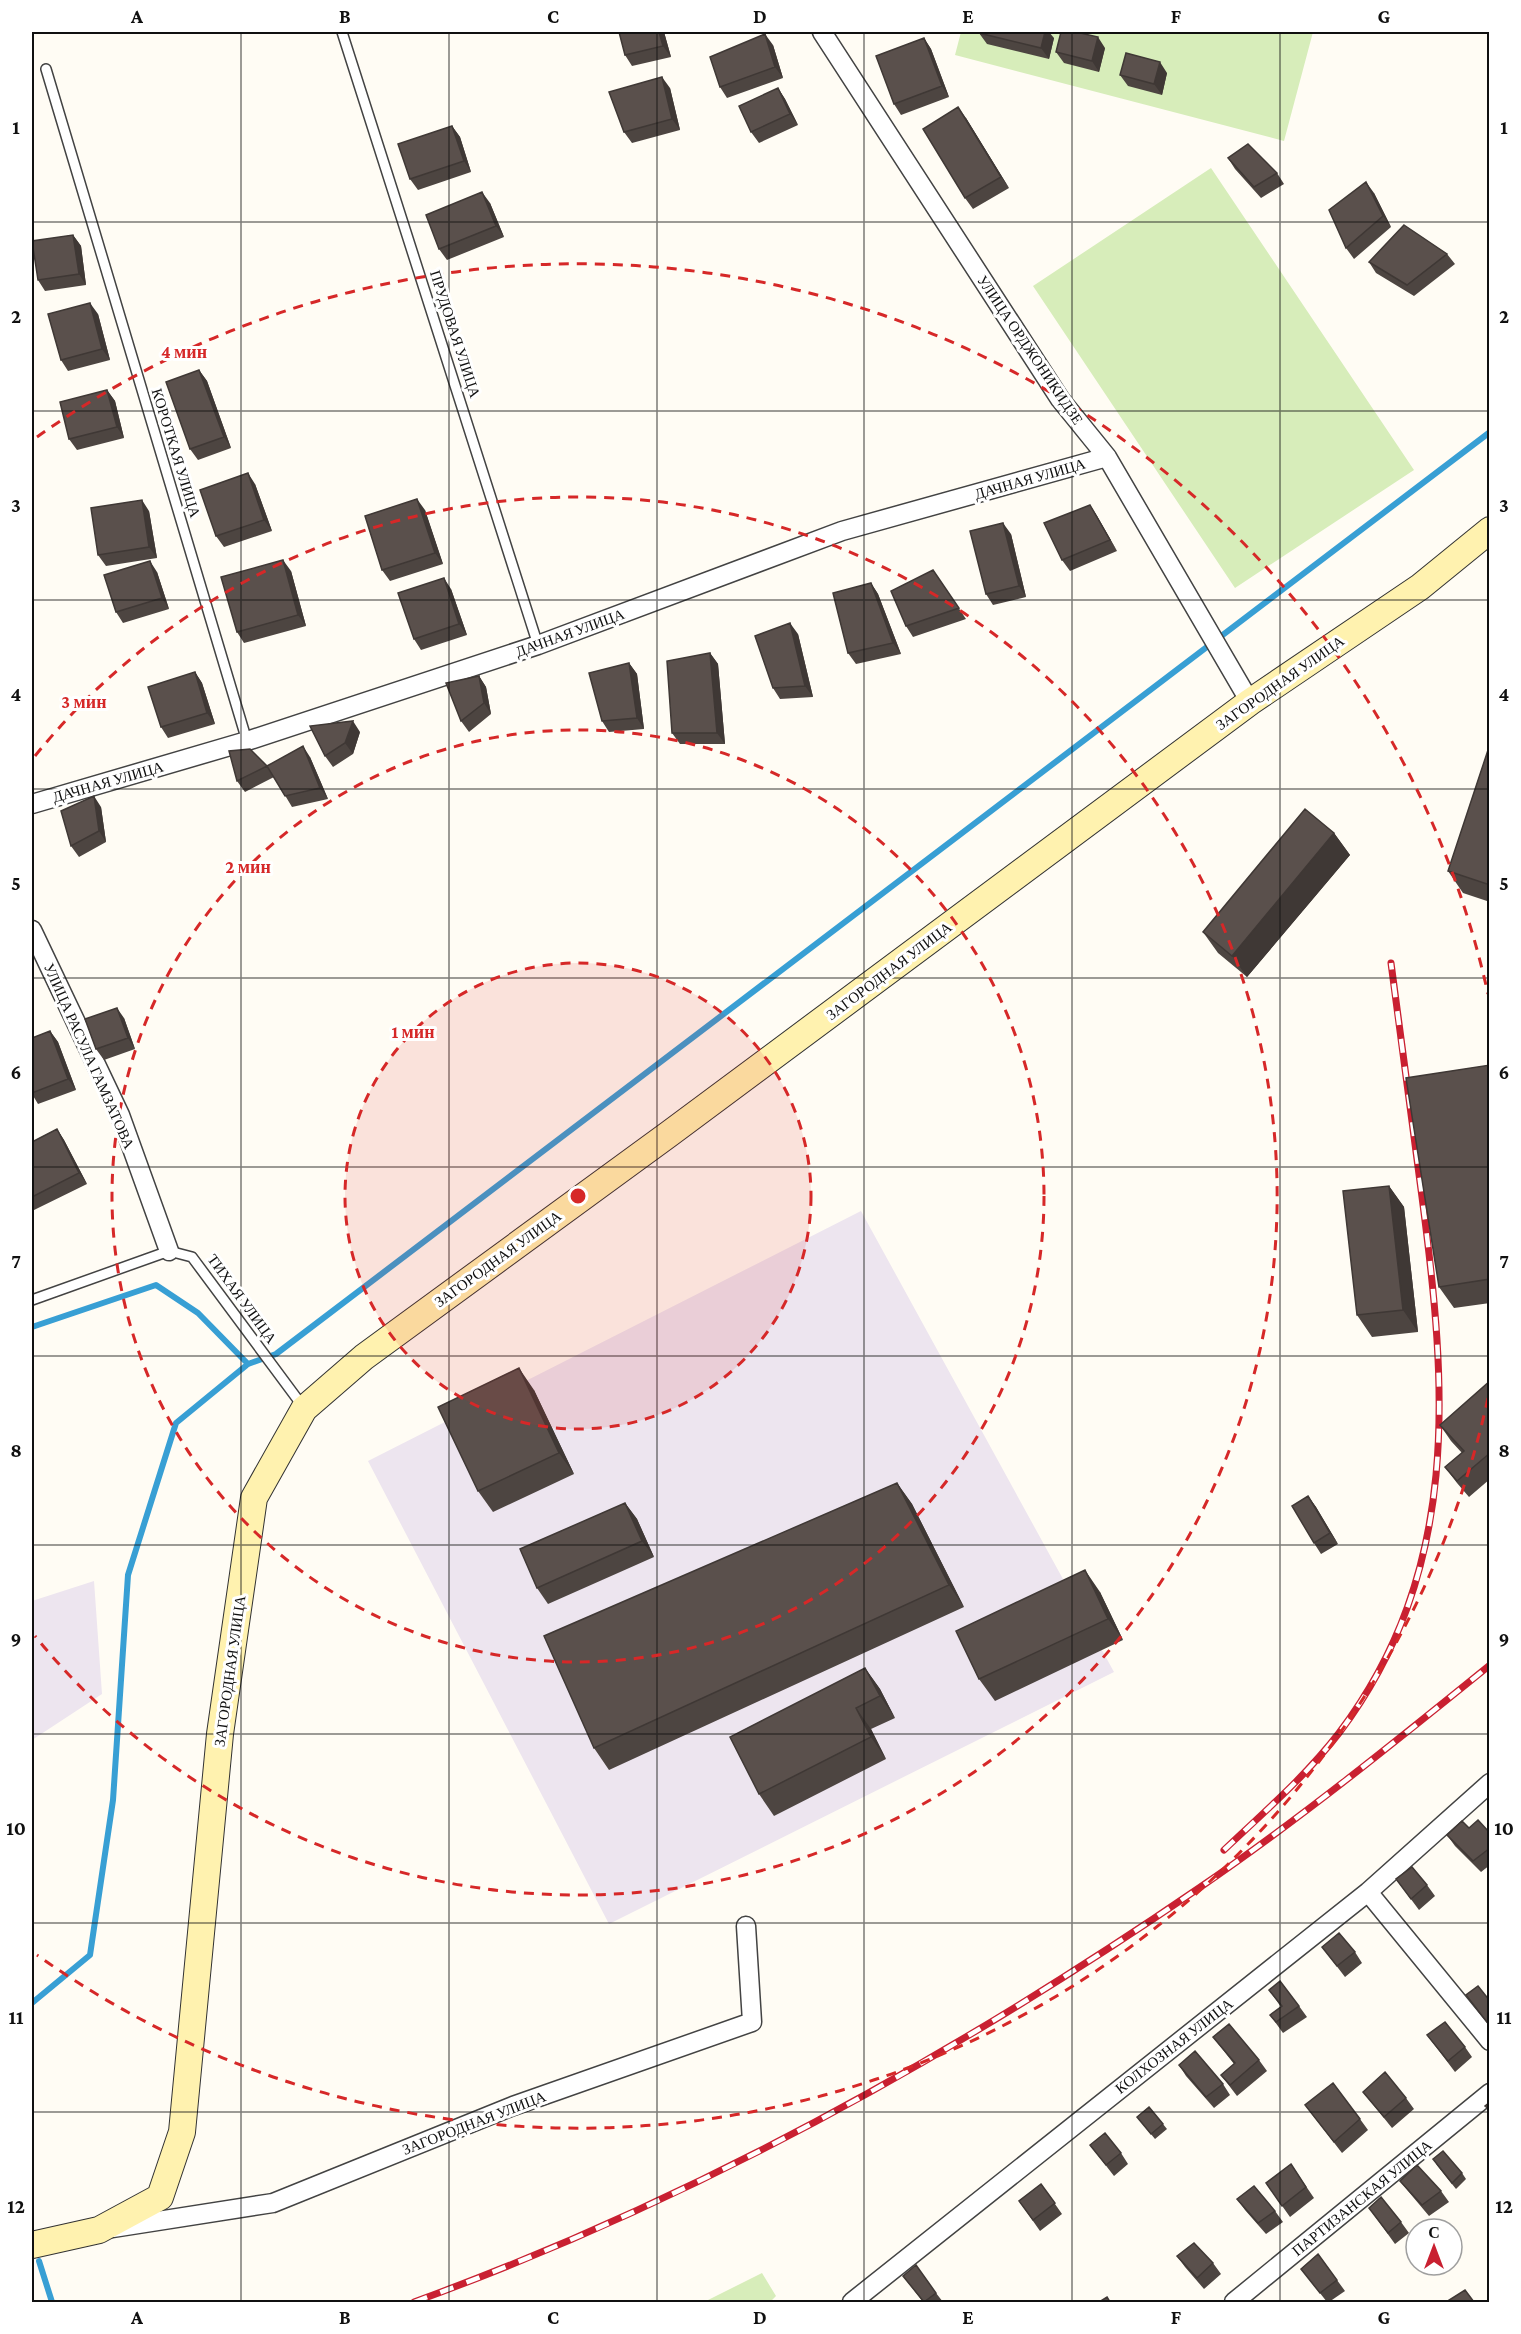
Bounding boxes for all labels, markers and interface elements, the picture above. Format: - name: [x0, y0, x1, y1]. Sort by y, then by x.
- text: A: [130, 5, 144, 27]
- text: B: [339, 5, 351, 27]
- text: C: [547, 5, 559, 27]
- text: D: [753, 5, 767, 27]
- text: E: [962, 5, 974, 27]
- text: F: [1171, 5, 1182, 27]
- text: G: [1378, 5, 1391, 27]
- text: 1: [12, 116, 20, 138]
- text: 1: [1500, 116, 1508, 138]
- street label: ПРУДОВАЯ УЛИЦА: [427, 268, 483, 400]
- street label: УЛИЦА ОРДЖОНИКИДЗЕ: [974, 272, 1086, 428]
- text: 2: [11, 305, 21, 327]
- text: 2: [1499, 305, 1509, 327]
- text: 4 мин: [161, 342, 207, 362]
- street label: КОРОТКАЯ УЛИЦА: [149, 386, 203, 520]
- street label: ДАЧНАЯ УЛИЦА: [973, 455, 1087, 502]
- text: 3: [11, 494, 21, 516]
- text: 3: [1499, 494, 1509, 516]
- street label: ДАЧНАЯ УЛИЦА: [513, 606, 627, 660]
- street label: ЗАГОРОДНАЯ УЛИЦА: [1213, 633, 1347, 733]
- text: 4: [11, 683, 22, 705]
- text: 4: [1499, 683, 1510, 705]
- text: 3 мин: [61, 692, 107, 712]
- street label: ДАЧНАЯ УЛИЦА: [51, 758, 165, 805]
- text: 2 мин: [225, 857, 271, 877]
- text: 5: [11, 872, 21, 894]
- text: 5: [1499, 872, 1509, 894]
- street label: ЗАГОРОДНАЯ УЛИЦА: [823, 919, 955, 1023]
- street label: УЛИЦА РАСУЛА ГАМЗАТОВА: [41, 961, 137, 1151]
- text: 1 мин: [391, 1022, 435, 1042]
- text: 6: [11, 1061, 21, 1083]
- text: 6: [1499, 1061, 1509, 1083]
- centre of rings: [568, 1186, 588, 1206]
- street label: ЗАГОРОДНАЯ УЛИЦА: [432, 1208, 564, 1310]
- text: 7: [11, 1250, 21, 1272]
- text: 7: [1499, 1250, 1509, 1272]
- street label: ТИХАЯ УЛИЦА: [204, 1251, 280, 1347]
- text: 8: [10, 1439, 22, 1461]
- text: 8: [1498, 1439, 1510, 1461]
- street label: ЗАГОРОДНАЯ УЛИЦА: [211, 1594, 249, 1748]
- text: 9: [11, 1628, 21, 1650]
- text: 9: [1499, 1628, 1509, 1650]
- text: 10: [6, 1817, 26, 1839]
- text: 10: [1494, 1817, 1514, 1839]
- street label: КОЛХОЗНАЯ УЛИЦА: [1112, 1995, 1236, 2097]
- text: 11: [9, 2006, 24, 2028]
- text: 11: [1497, 2006, 1512, 2028]
- street label: ЗАГОРОДНАЯ УЛИЦА: [400, 2088, 548, 2158]
- street label: ПАРТИЗАНСКАЯ УЛИЦА: [1288, 2136, 1436, 2260]
- text: 12: [7, 2195, 25, 2217]
- text: 12: [1495, 2195, 1513, 2217]
- north arrow: [1404, 2217, 1464, 2277]
- text: A: [130, 2306, 144, 2328]
- text: B: [339, 2306, 351, 2328]
- text: C: [547, 2306, 559, 2328]
- text: D: [753, 2306, 767, 2328]
- text: E: [962, 2306, 974, 2328]
- text: F: [1171, 2306, 1182, 2328]
- text: G: [1378, 2306, 1391, 2328]

